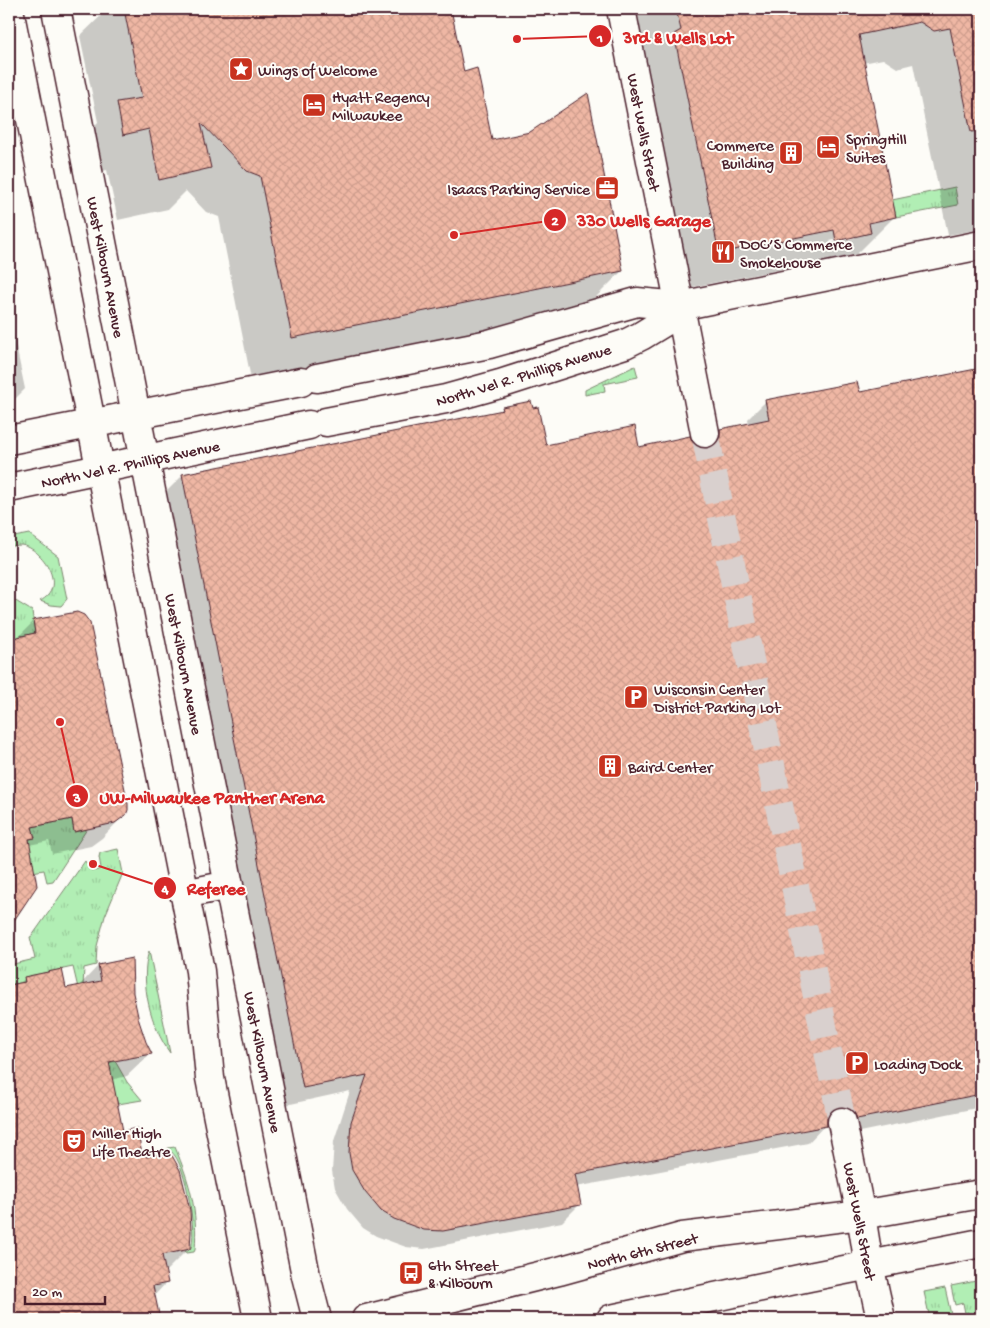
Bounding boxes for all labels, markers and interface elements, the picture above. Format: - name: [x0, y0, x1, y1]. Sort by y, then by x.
- callout: 3rd & Wells Lot: [588, 20, 743, 53]
- text: 3rd & Wells Lot: [622, 29, 735, 50]
- text: 1: [596, 30, 603, 48]
- place icon: Wings of Welcome: [228, 56, 254, 82]
- place label: Wings of Welcome: [258, 63, 378, 82]
- street label: West Wells Street: [621, 72, 663, 194]
- place label: Hyatt Regency Milwaukee: [332, 90, 430, 127]
- hotel icon: Hyatt Regency Milwaukee: [301, 92, 327, 118]
- place label: SpringHill Suites: [846, 132, 907, 169]
- hotel icon: SpringHill Suites: [815, 134, 841, 160]
- place label: Commerce Building: [707, 138, 775, 175]
- building icon: Commerce Building: [778, 140, 804, 166]
- office icon: Isaacs Parking Service: [594, 175, 620, 201]
- place label: Isaacs Parking Service: [447, 182, 591, 201]
- street label: West Kilbourn Avenue: [81, 196, 127, 341]
- callout: 330 Wells Garage: [542, 204, 721, 237]
- text: 330 Wells Garage: [576, 212, 712, 233]
- text: 2: [551, 213, 559, 231]
- place label: DOC’S Commerce Smokehouse: [739, 237, 853, 274]
- restaurant icon: DOC’S Commerce Smokehouse: [710, 239, 736, 265]
- street label: North Vel R. Phillips Avenue: [434, 341, 615, 413]
- street label: North Vel R. Phillips Avenue: [40, 438, 222, 495]
- street label: West Kilbourn Avenue: [159, 593, 205, 738]
- place label: Wisconsin Center District Parking Lot: [653, 682, 782, 719]
- parking icon: Wisconsin Center District Parking Lot: [623, 684, 649, 710]
- building icon: Baird Center: [597, 753, 623, 779]
- place label: Baird Center: [627, 760, 714, 779]
- callout: UW-Milwaukee Panther Arena: [65, 780, 335, 813]
- text: UW-Milwaukee Panther Arena: [99, 789, 326, 810]
- text: 3: [72, 790, 81, 808]
- callout: Referee: [152, 871, 256, 904]
- text: Referee: [186, 880, 246, 901]
- text: 4: [160, 881, 169, 899]
- street label: West Kilbourn Avenue: [238, 991, 284, 1136]
- parking icon: Loading Dock: [844, 1050, 870, 1076]
- place label: Loading Dock: [874, 1057, 964, 1076]
- place label: Miller High Life Theatre: [92, 1126, 171, 1163]
- theatre icon: Miller High Life Theatre: [61, 1128, 87, 1154]
- street label: West Wells Street: [837, 1161, 879, 1283]
- street label: North 6th Street: [586, 1230, 701, 1276]
- place label: 6th Street & Kilbourn: [428, 1258, 499, 1295]
- bus stop icon: 6th Street & Kilbourn: [398, 1260, 424, 1286]
- scale bar: [25, 1273, 105, 1305]
- text: 20 m: [32, 1284, 62, 1302]

